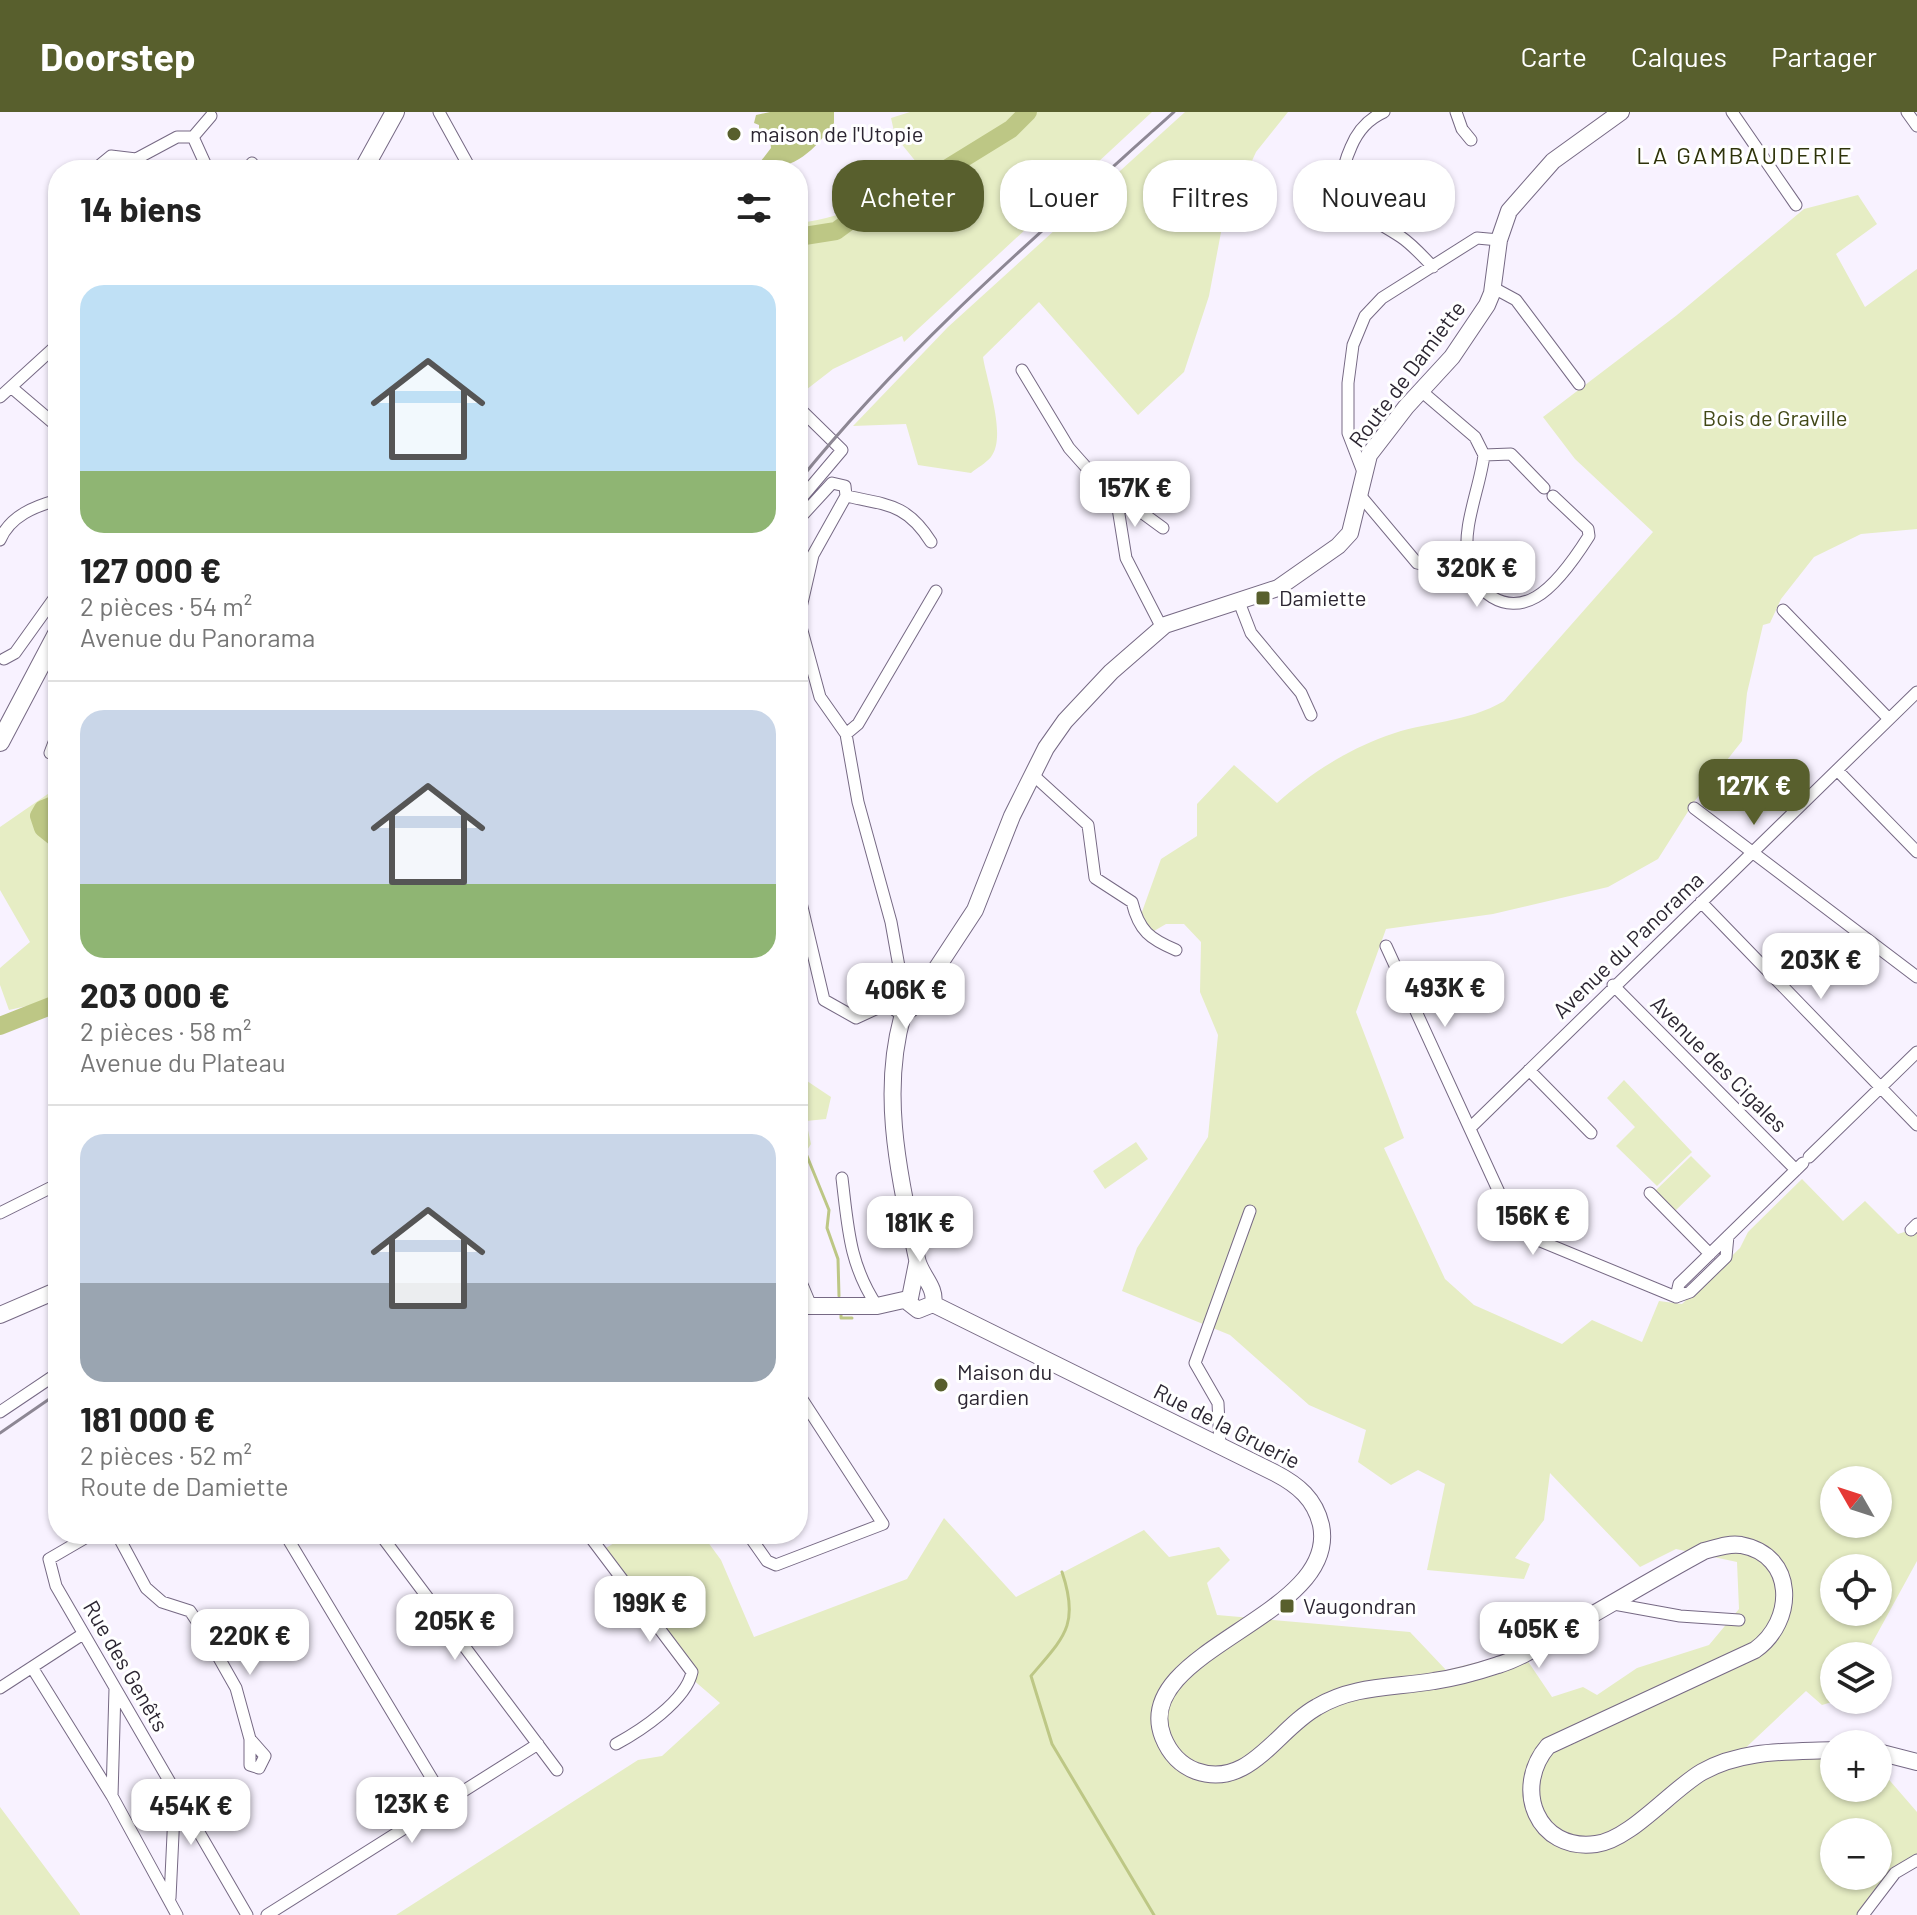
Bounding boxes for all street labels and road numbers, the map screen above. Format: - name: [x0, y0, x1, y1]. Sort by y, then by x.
- street label: Route de Damiette: [1343, 295, 1470, 452]
- street label: Avenue du Panorama: [1547, 866, 1708, 1023]
- street label: Avenue des Cigales: [1646, 990, 1793, 1137]
- street label: Rue de la Gruerie: [1150, 1377, 1305, 1473]
- street label: Rue des Genêts: [79, 1595, 175, 1736]

